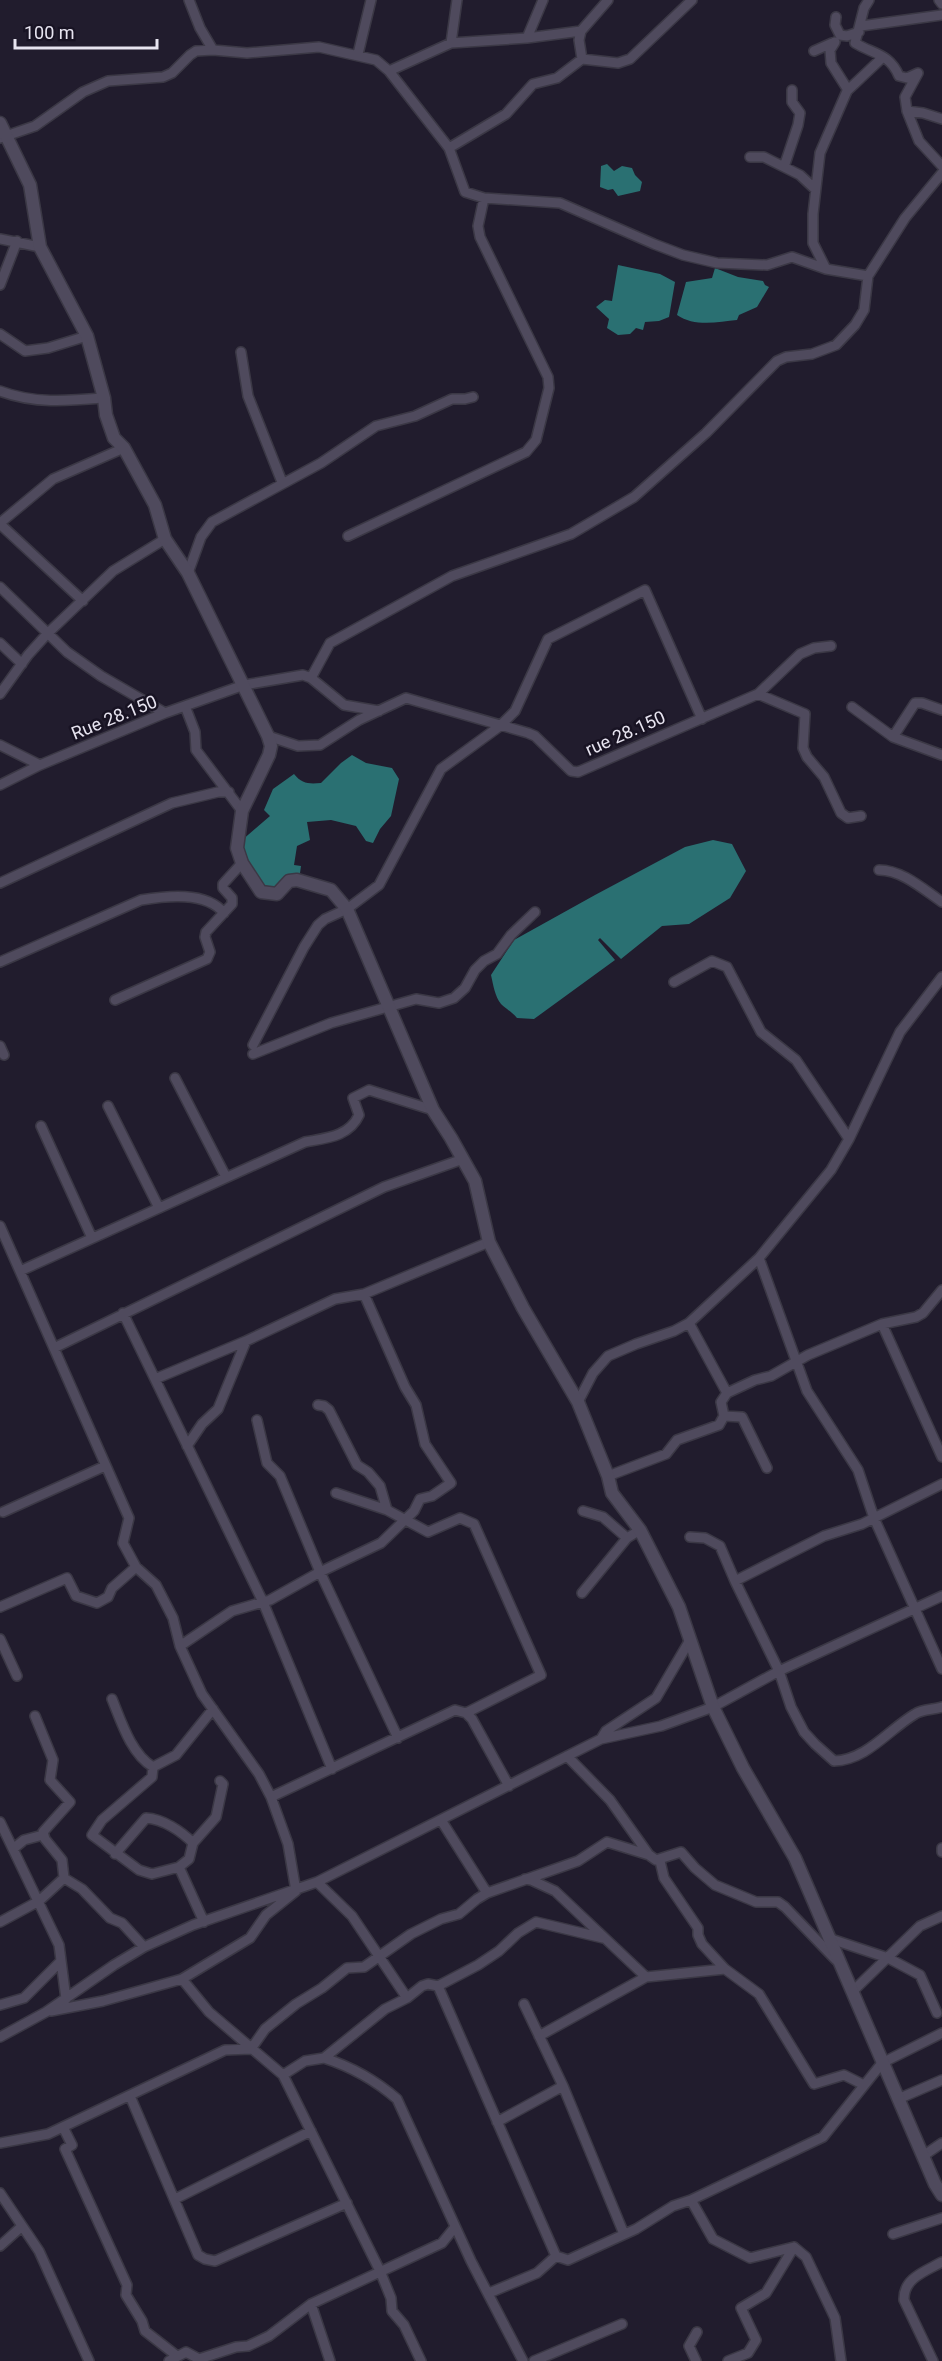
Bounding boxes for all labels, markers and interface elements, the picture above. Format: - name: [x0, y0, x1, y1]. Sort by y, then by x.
- scale bar: [15, 12, 158, 50]
- text: 100 m: [24, 22, 75, 43]
- street label: Rue 28.150: [68, 690, 160, 744]
- street label: rue 28.150: [582, 706, 668, 760]

